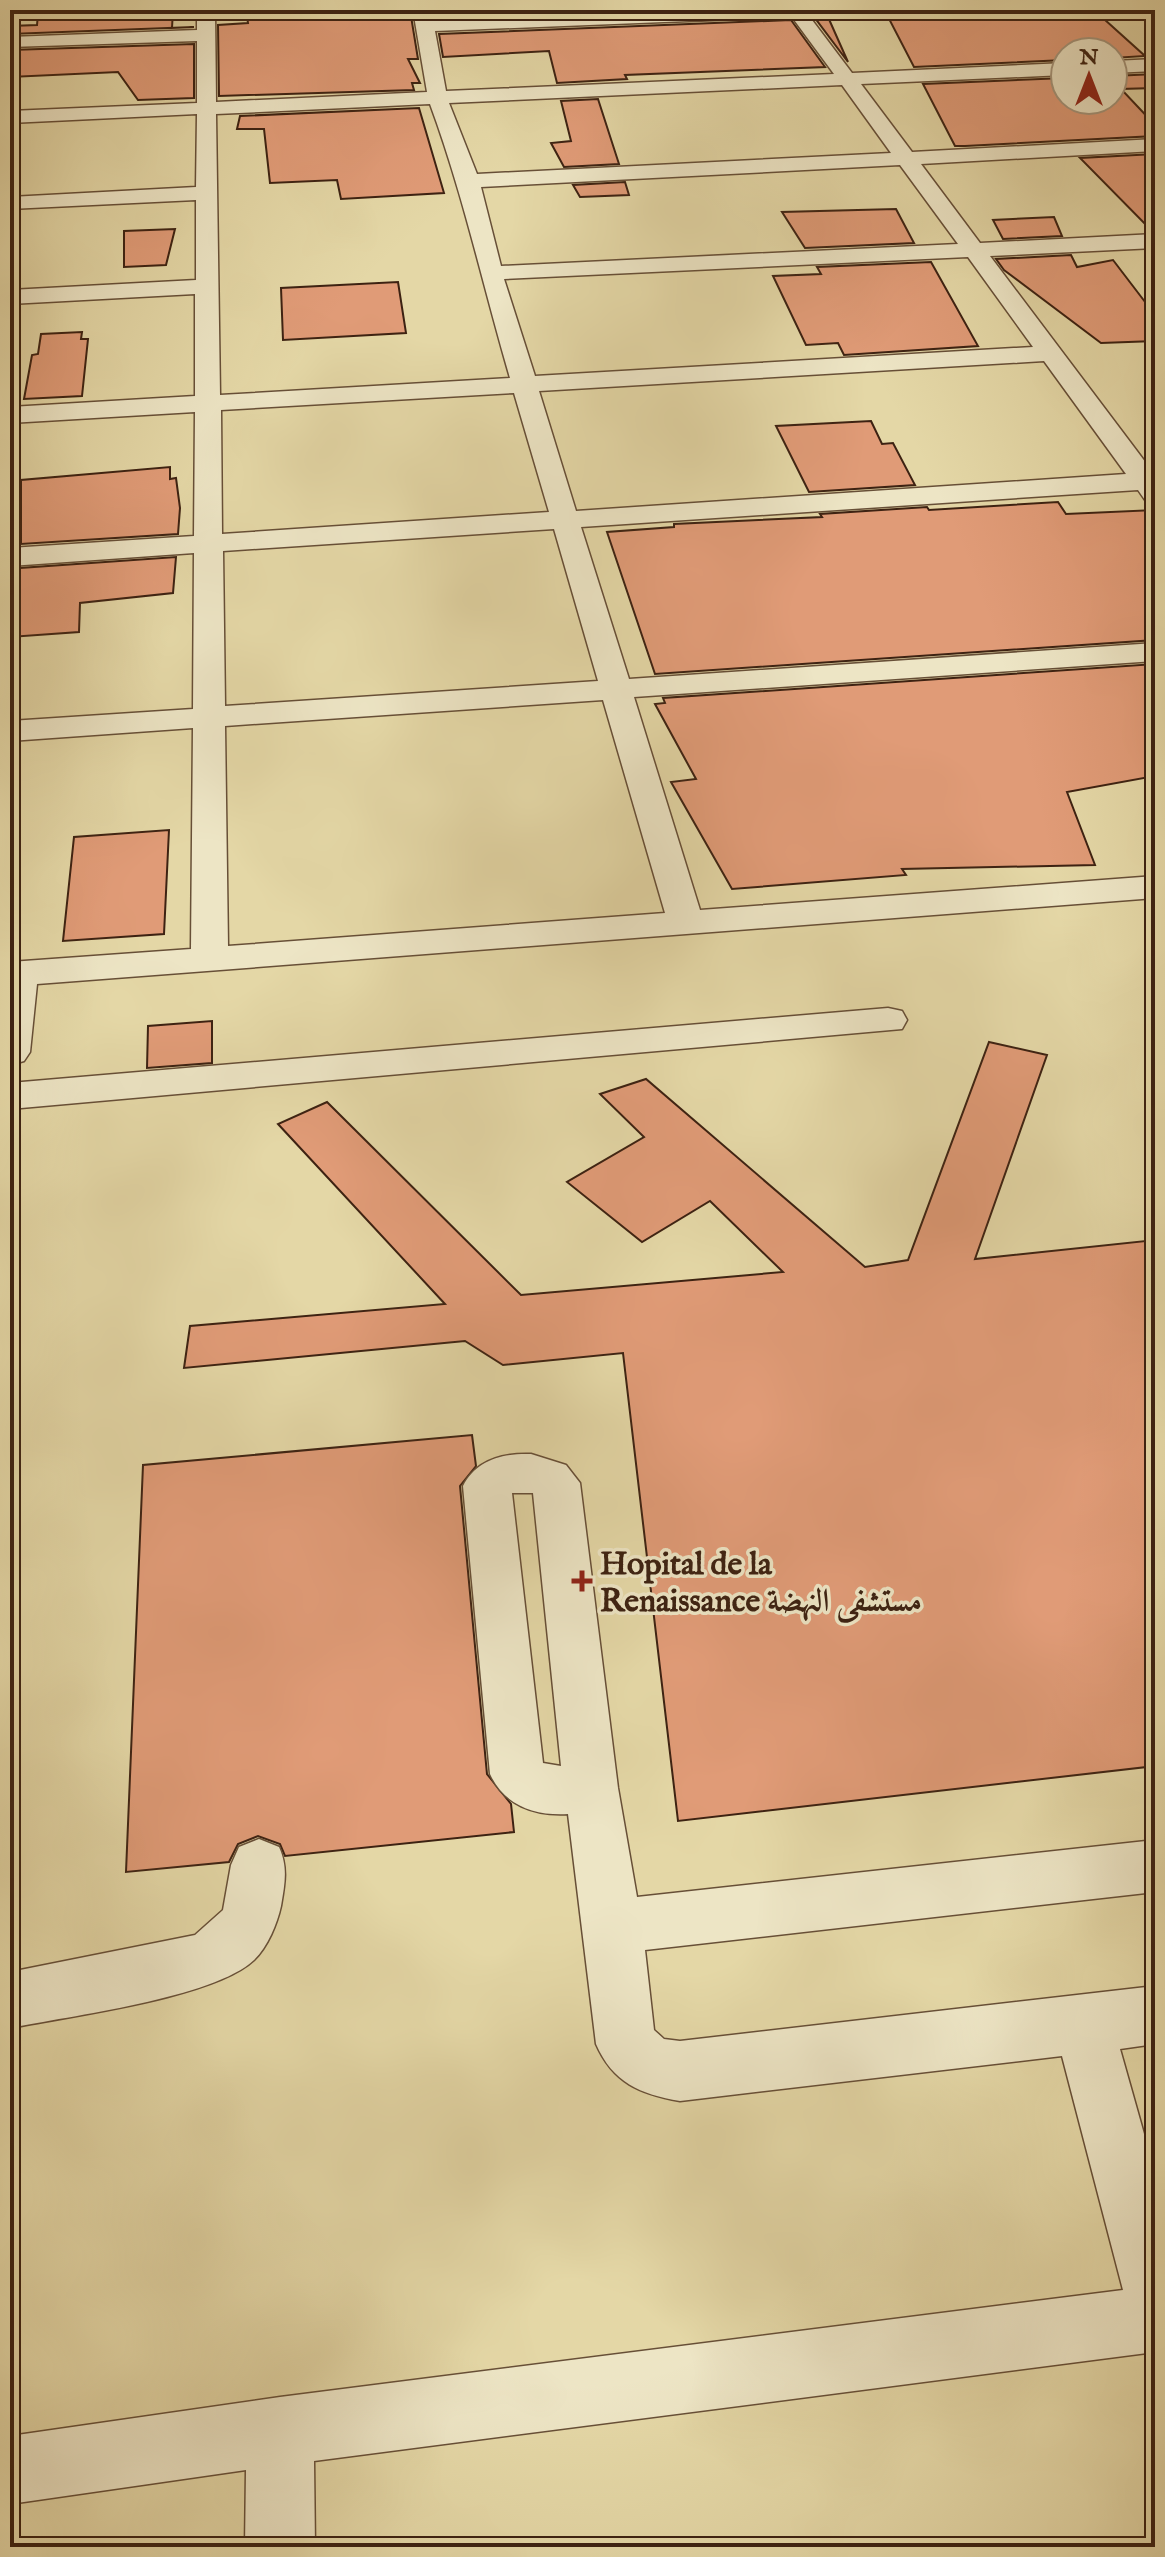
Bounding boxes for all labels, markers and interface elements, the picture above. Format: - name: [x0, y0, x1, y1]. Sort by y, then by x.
- north arrow: [1049, 36, 1129, 116]
- text: N: [1078, 44, 1099, 72]
- place label: Hopital de la Renaissance مستشفى النهضة: [600, 1545, 922, 1623]
- marker: Hopital de la Renaissance مستشفى النهضة: [571, 1570, 593, 1592]

